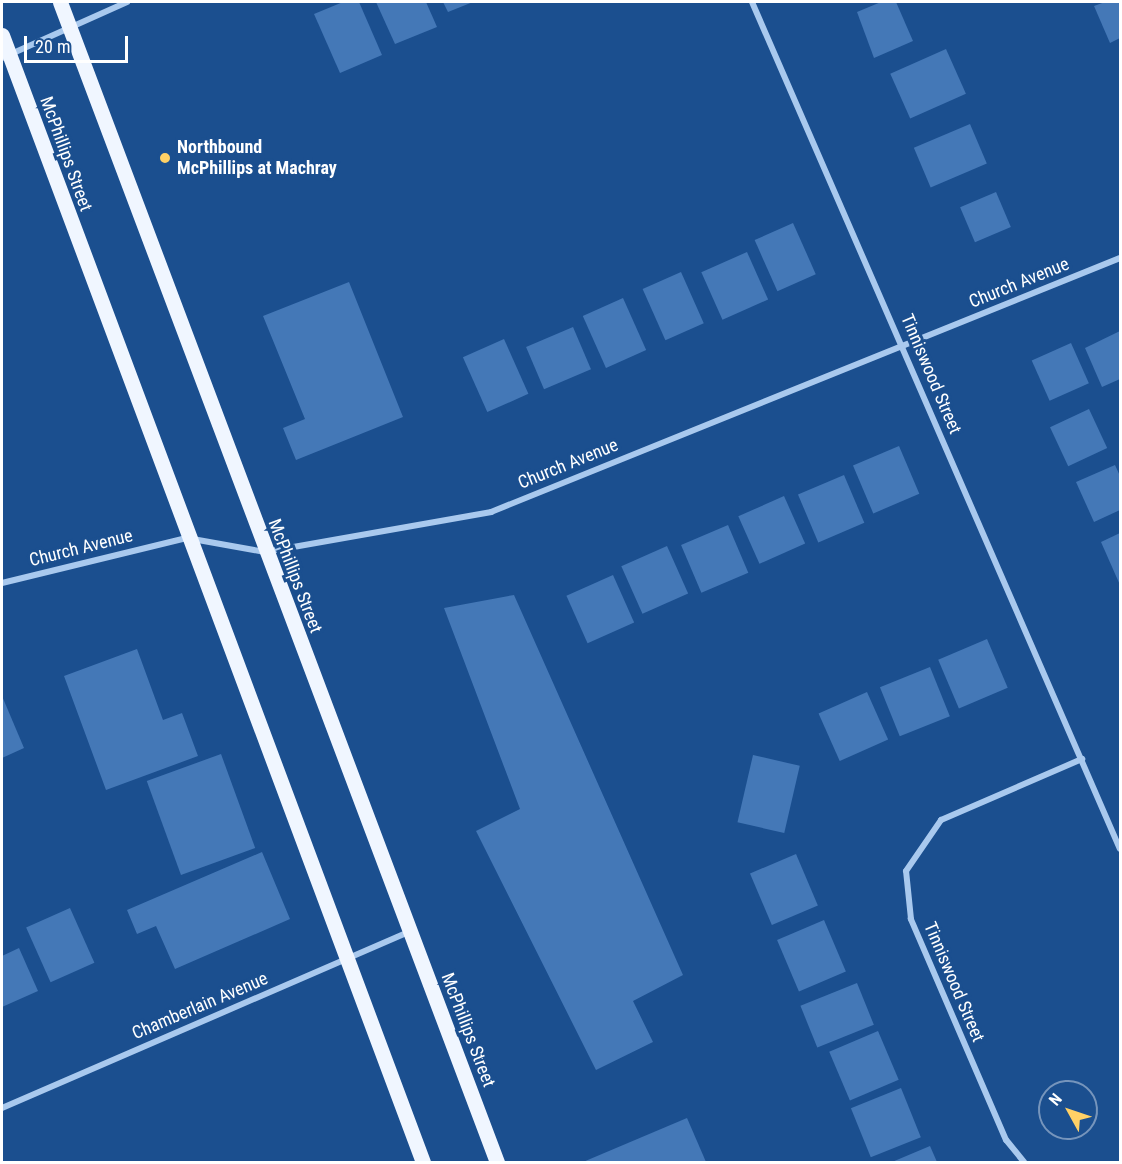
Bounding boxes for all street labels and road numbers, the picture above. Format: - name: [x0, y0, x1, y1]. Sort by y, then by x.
- street label: McPhillips Street: [35, 94, 97, 214]
- street label: Church Avenue: [966, 253, 1072, 313]
- street label: Tinniswood Street: [896, 311, 966, 437]
- street label: Church Avenue: [515, 434, 621, 494]
- street label: McPhillips Street: [263, 516, 327, 636]
- street label: Church Avenue: [27, 525, 135, 571]
- street label: Tinniswood Street: [919, 919, 989, 1045]
- street label: Chamberlain Avenue: [129, 968, 271, 1044]
- street label: McPhillips Street: [436, 970, 500, 1090]

